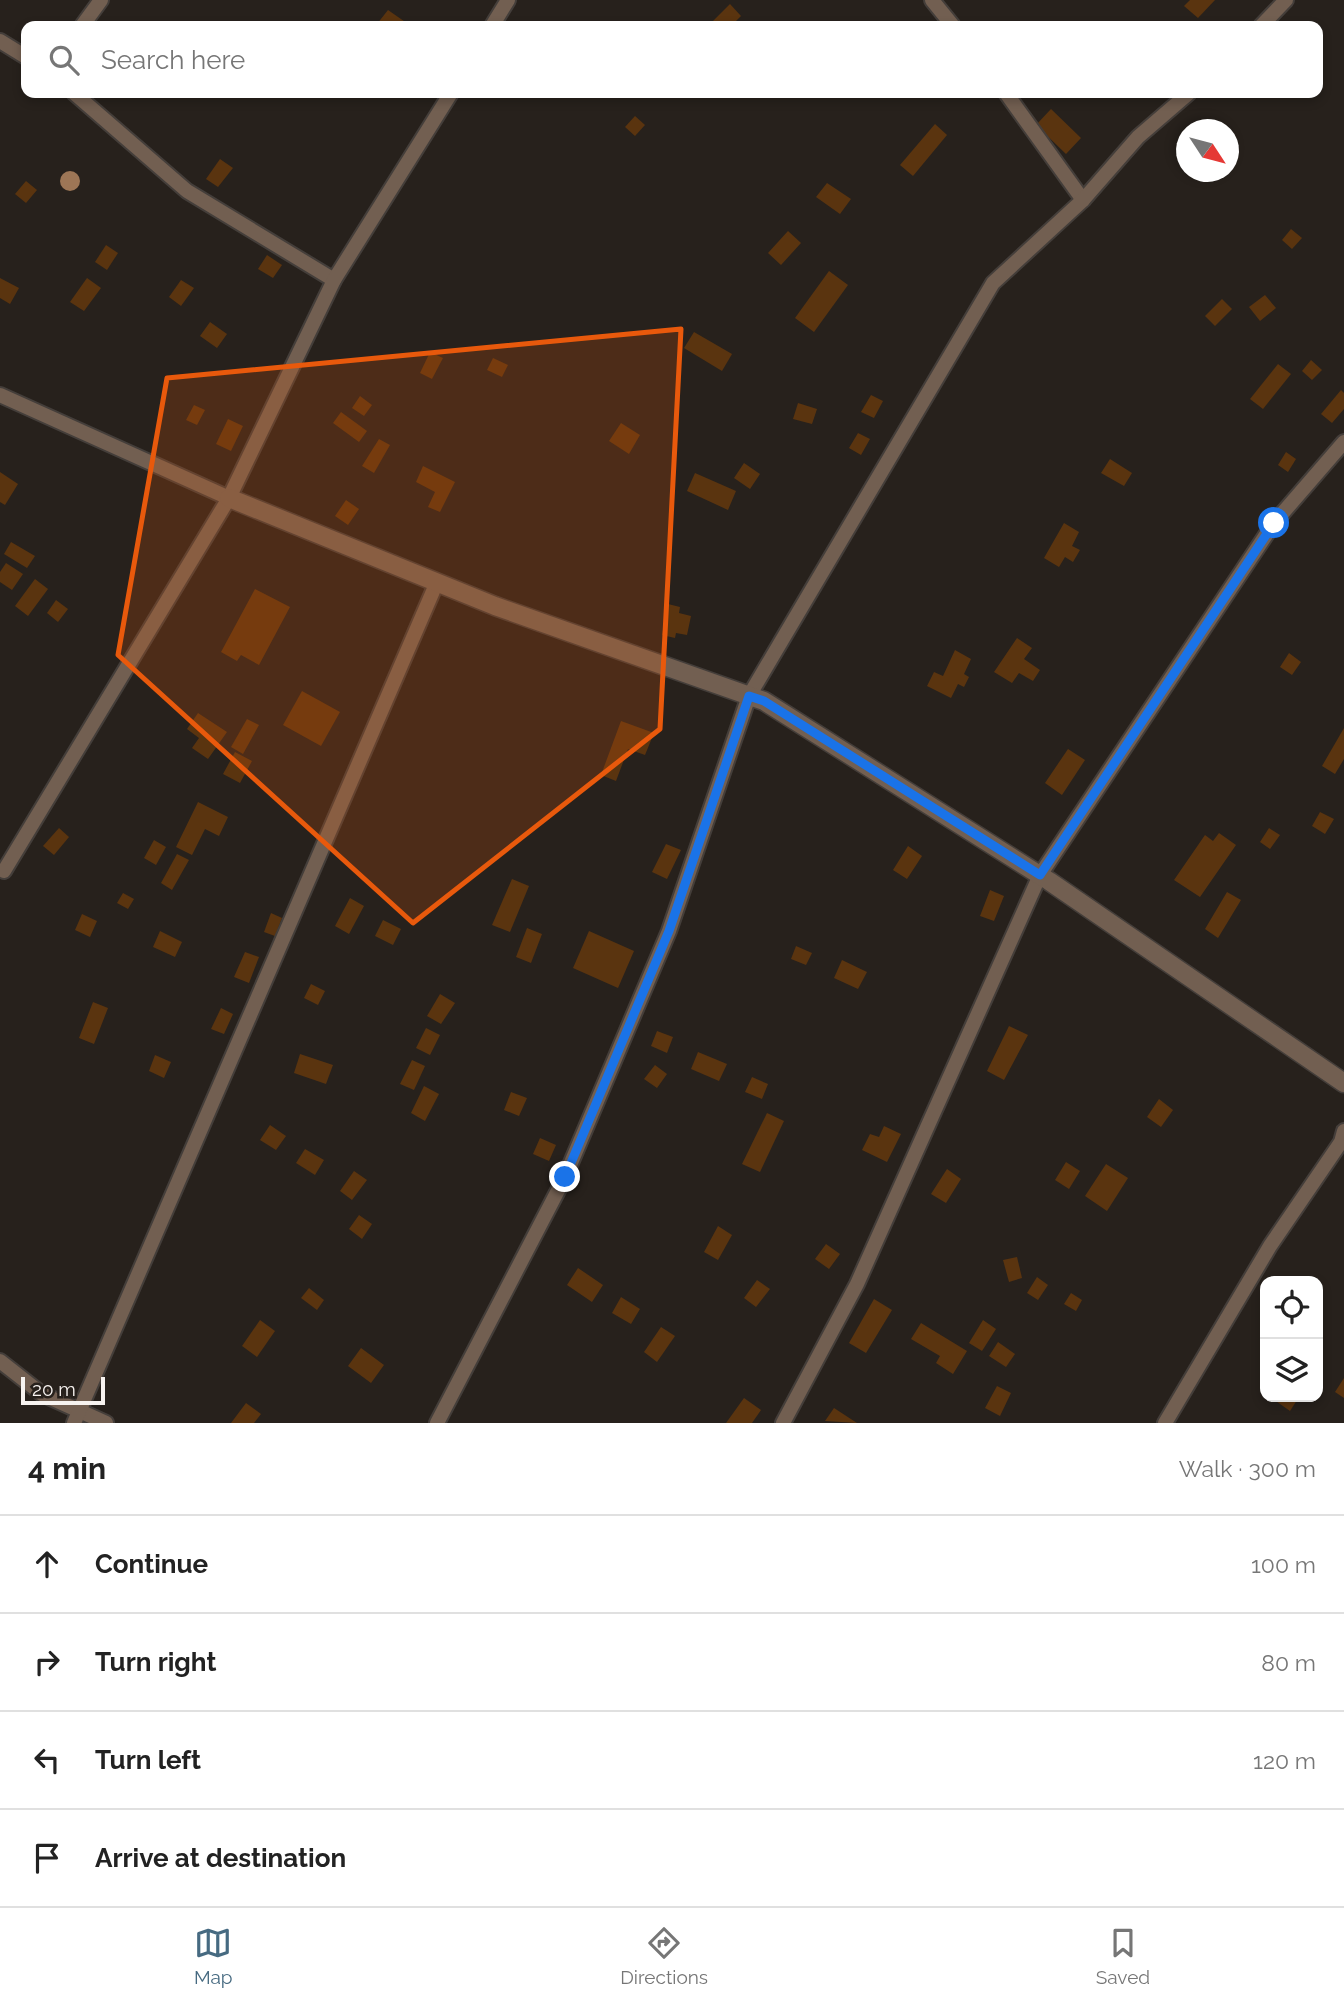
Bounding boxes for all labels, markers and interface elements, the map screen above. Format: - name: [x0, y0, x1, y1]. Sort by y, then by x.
- search box: [21, 21, 1323, 98]
- icon: search: [45, 41, 83, 79]
- text: Search here: [101, 45, 245, 75]
- north arrow: [1176, 119, 1239, 182]
- route start: [1258, 507, 1289, 538]
- route end: [549, 1161, 580, 1192]
- map controls: [1260, 1276, 1323, 1402]
- button: locate: [1260, 1276, 1323, 1339]
- button: layers: [1260, 1339, 1323, 1402]
- scale bar: [21, 1374, 105, 1406]
- text: 20 m: [32, 1378, 76, 1400]
- text: 4 min: [28, 1451, 106, 1486]
- text: Walk · 300 m: [1179, 1455, 1316, 1482]
- icon: ahead: [28, 1545, 66, 1583]
- text: Continue: [95, 1549, 208, 1579]
- text: 100 m: [1251, 1551, 1316, 1578]
- icon: right: [28, 1643, 66, 1681]
- text: Turn right: [95, 1647, 216, 1677]
- text: 80 m: [1261, 1649, 1316, 1676]
- icon: left: [28, 1741, 66, 1779]
- text: Turn left: [95, 1745, 201, 1775]
- text: 120 m: [1253, 1747, 1316, 1774]
- icon: arrive: [28, 1839, 66, 1877]
- text: Arrive at destination: [95, 1843, 346, 1873]
- tab: Map: [194, 1924, 233, 1988]
- tab: Directions: [620, 1924, 708, 1988]
- tab: Saved: [1096, 1924, 1150, 1988]

